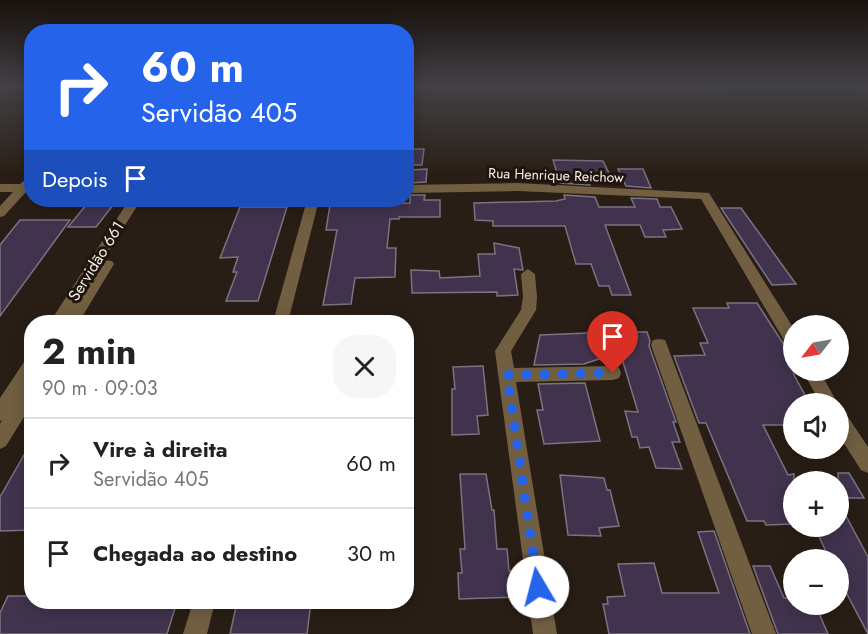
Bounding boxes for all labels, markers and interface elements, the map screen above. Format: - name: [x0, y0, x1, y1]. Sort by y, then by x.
- text: 60 m: [141, 37, 244, 98]
- icon: right: [42, 48, 120, 126]
- text: Servidão 405: [141, 93, 297, 132]
- icon: arrive: [119, 162, 152, 195]
- text: Depois: [42, 163, 107, 195]
- street label: Rua Henrique Reichow: [488, 163, 625, 187]
- street label: Servidão 661: [62, 217, 130, 305]
- pin: [587, 311, 638, 373]
- north arrow: [783, 315, 849, 381]
- map controls: [783, 315, 849, 615]
- icon: arrive: [596, 320, 629, 353]
- text: 2 min: [42, 325, 137, 377]
- button: close: [333, 335, 396, 398]
- text: 90 m · 09:03: [42, 374, 158, 403]
- button: sound: [783, 393, 849, 459]
- text: Vire à direita: [93, 433, 228, 465]
- icon: right: [42, 447, 75, 480]
- text: 60 m: [346, 447, 396, 479]
- text: Servidão 405: [93, 465, 209, 494]
- button: +: [783, 471, 849, 537]
- icon: arrive: [42, 537, 75, 570]
- text: Chegada ao destino: [93, 537, 297, 569]
- text: 30 m: [347, 537, 396, 569]
- button: −: [783, 549, 849, 615]
- position arrow: [506, 555, 570, 619]

